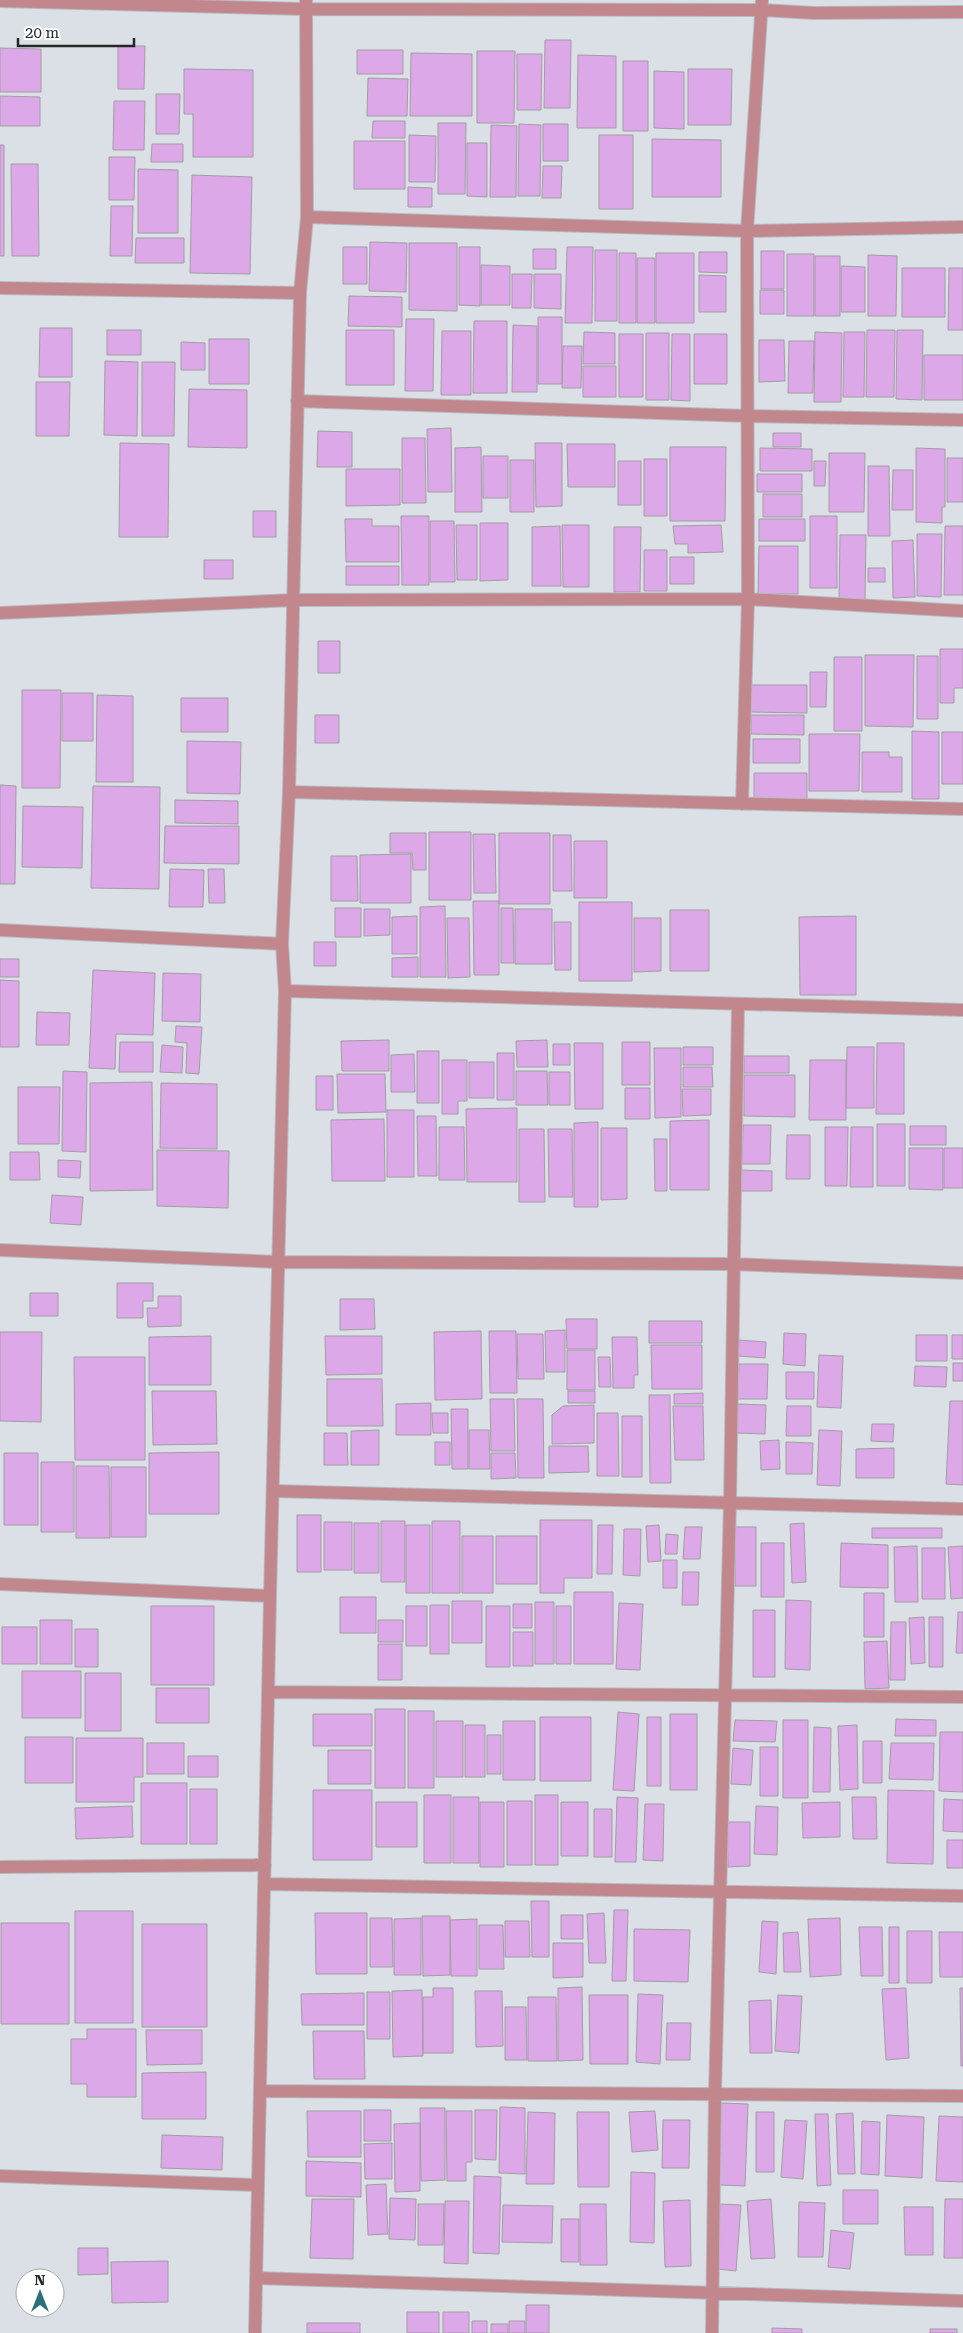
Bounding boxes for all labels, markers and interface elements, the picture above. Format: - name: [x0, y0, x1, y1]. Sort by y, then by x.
- scale bar: [18, 15, 134, 47]
- text: 20 m: [25, 24, 60, 42]
- north arrow: [15, 2268, 65, 2318]
- text: N: [35, 2272, 46, 2288]

